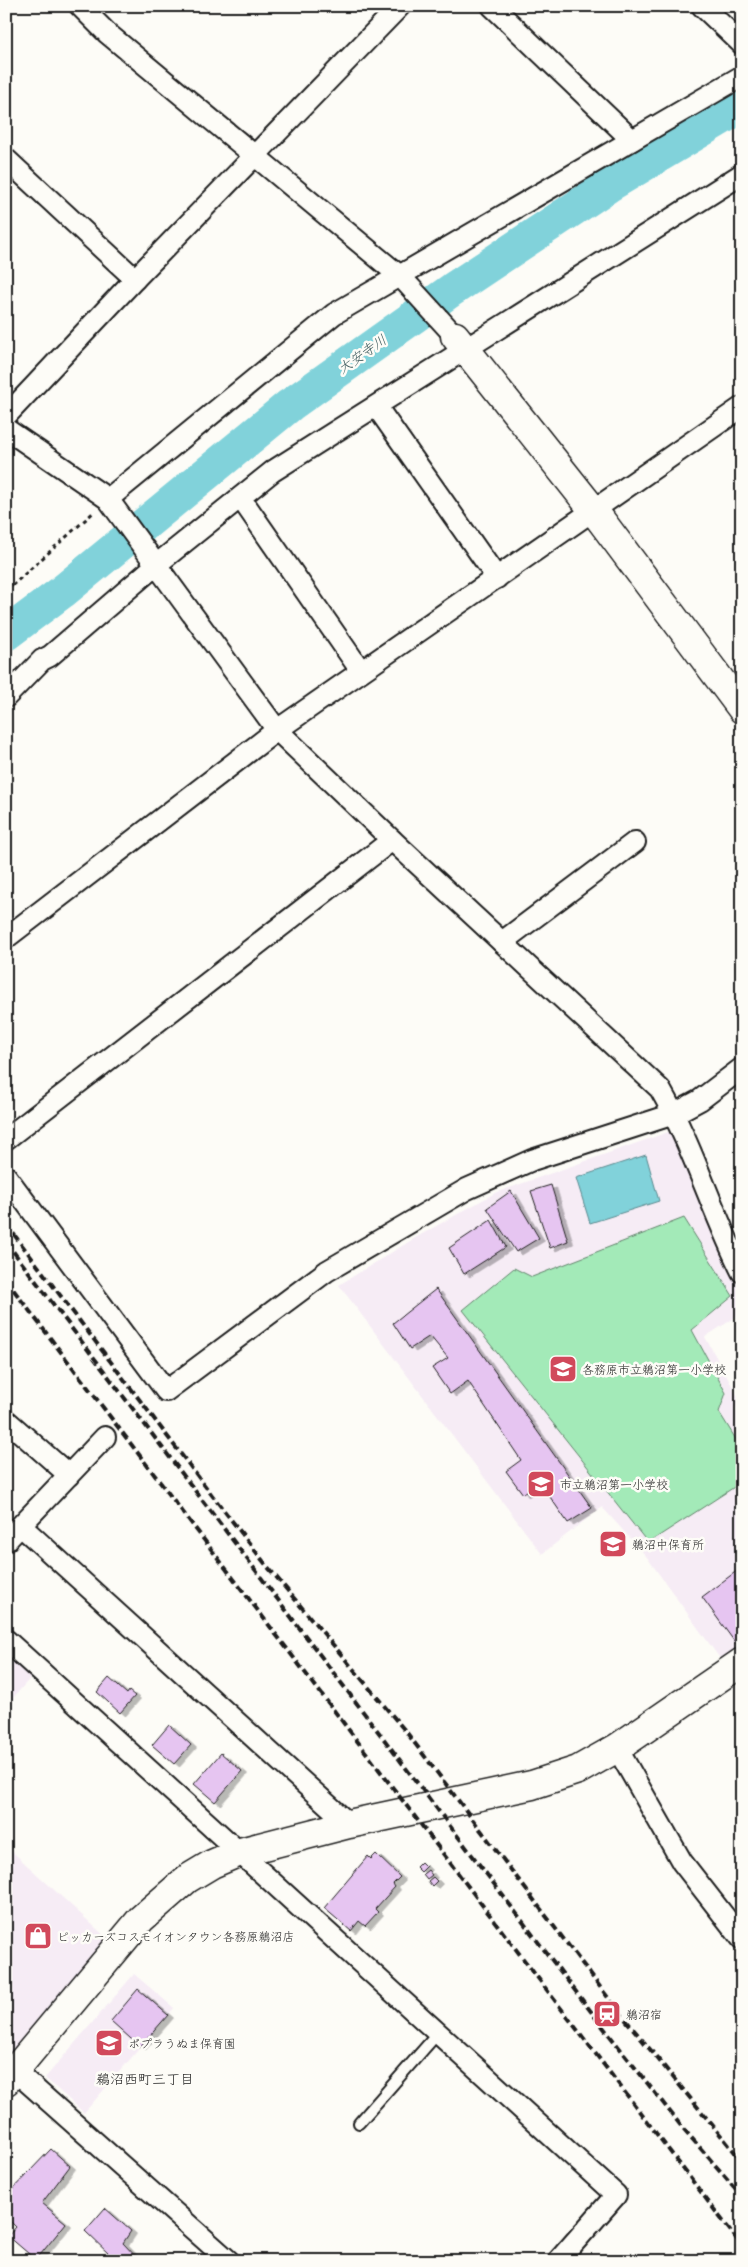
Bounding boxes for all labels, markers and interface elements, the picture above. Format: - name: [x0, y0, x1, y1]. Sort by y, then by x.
- water label: 大安寺川: [334, 331, 390, 377]
- school or university icon: 各務原市立鵜沼第一小学校: [548, 1354, 578, 1384]
- place label: 各務原市立鵜沼第一小学校: [582, 1362, 726, 1377]
- school or university icon: 市立鵜沼第一小学校: [526, 1469, 556, 1499]
- place label: 市立鵜沼第一小学校: [560, 1477, 668, 1492]
- school or university icon: 鵜沼中保育所: [598, 1529, 628, 1559]
- place label: 鵜沼中保育所: [632, 1537, 704, 1552]
- shop icon: ピッカーズコスモイオンタウン各務原鵜沼店: [23, 1921, 53, 1951]
- place label: ピッカーズコスモイオンタウン各務原鵜沼店: [57, 1929, 295, 1944]
- station icon: 鵜沼宿: [592, 1999, 622, 2029]
- place label: 鵜沼宿: [626, 2007, 662, 2022]
- school or university icon: ポプラうぬま保育園: [94, 2028, 124, 2058]
- place label: ポプラうぬま保育園: [128, 2036, 236, 2051]
- district label: 鵜沼西町三丁目: [96, 2070, 194, 2088]

